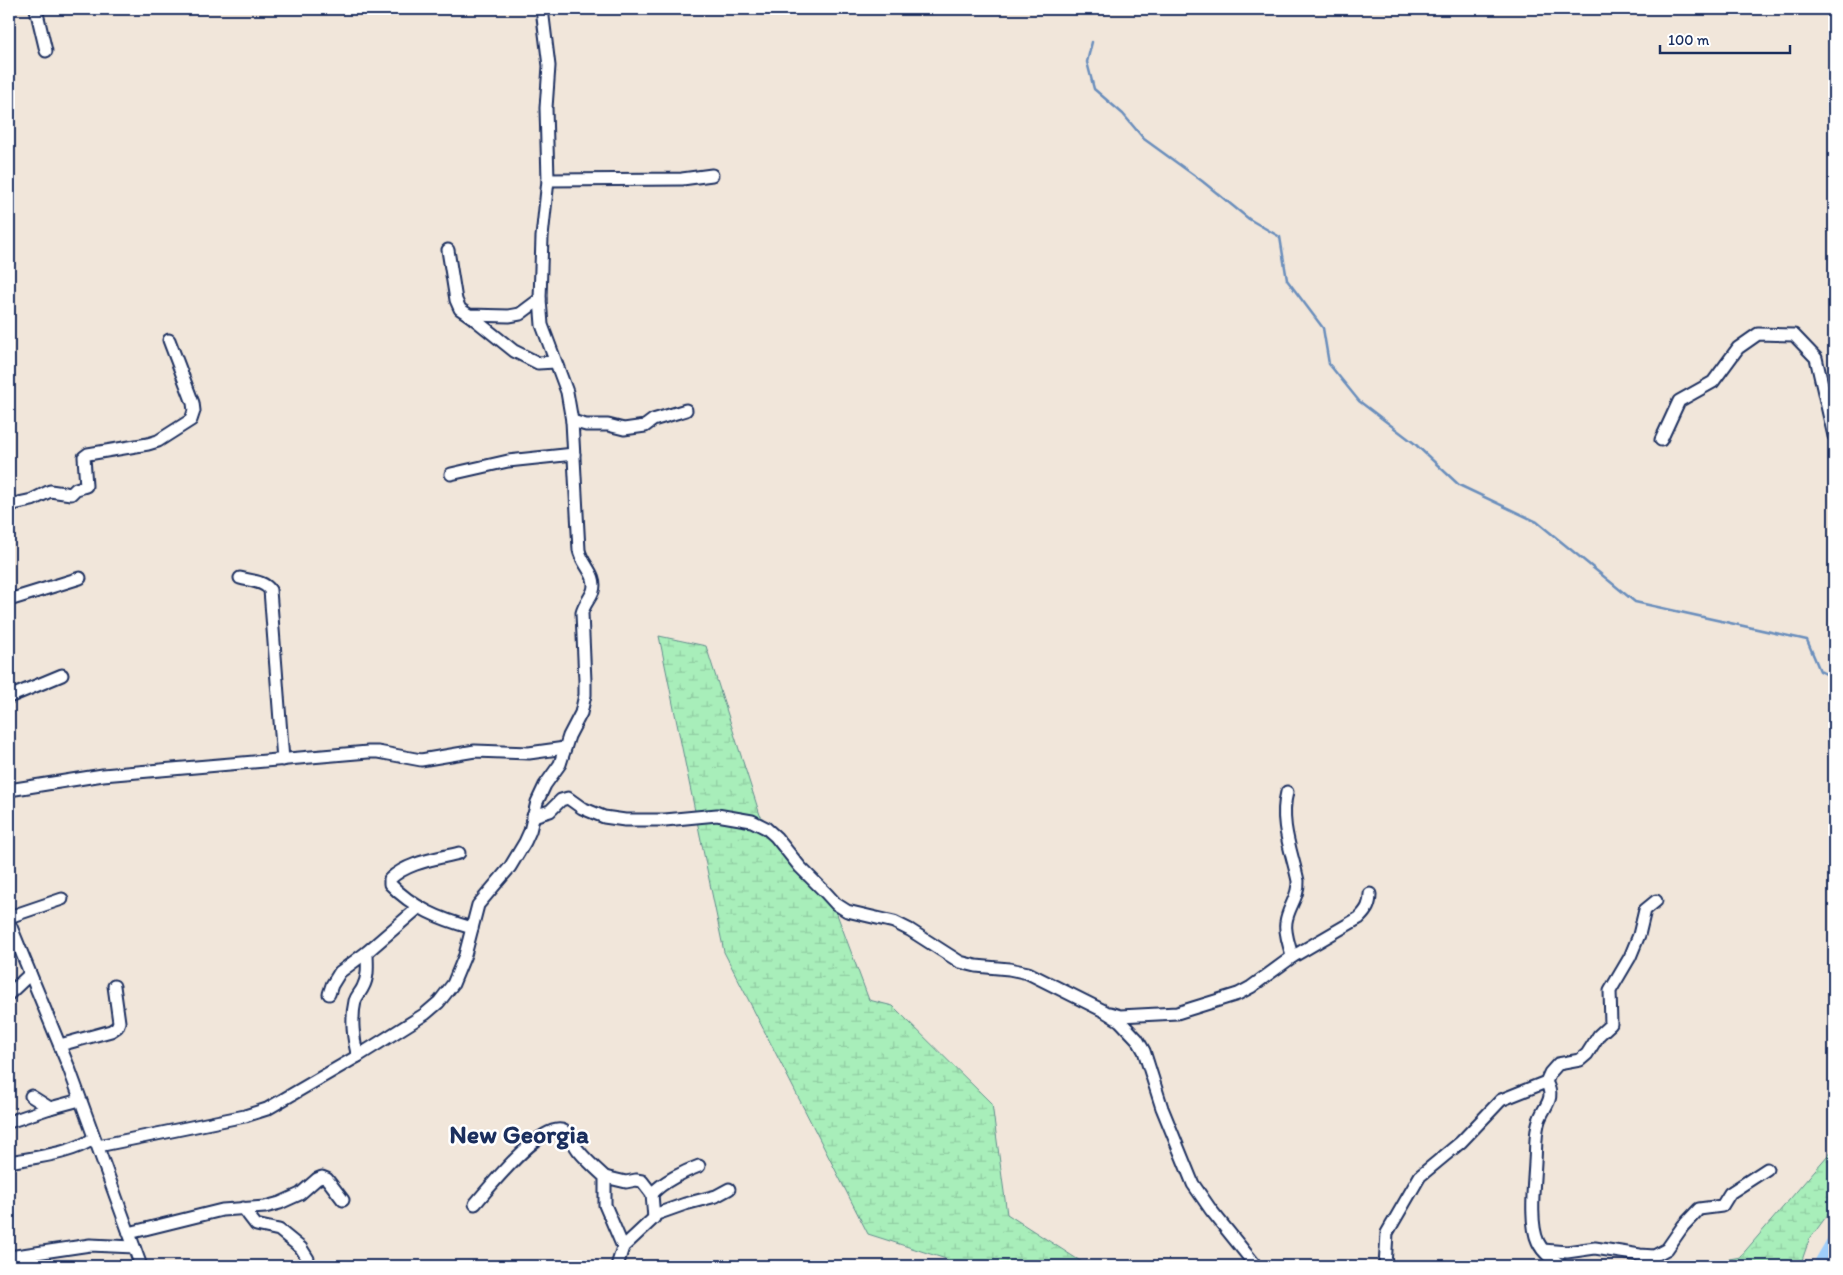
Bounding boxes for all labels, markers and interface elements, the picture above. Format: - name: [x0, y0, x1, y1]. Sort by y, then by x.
- scale bar: [1660, 22, 1790, 54]
- text: 100 m: [1668, 31, 1710, 49]
- district label: New Georgia: [449, 1118, 589, 1150]

